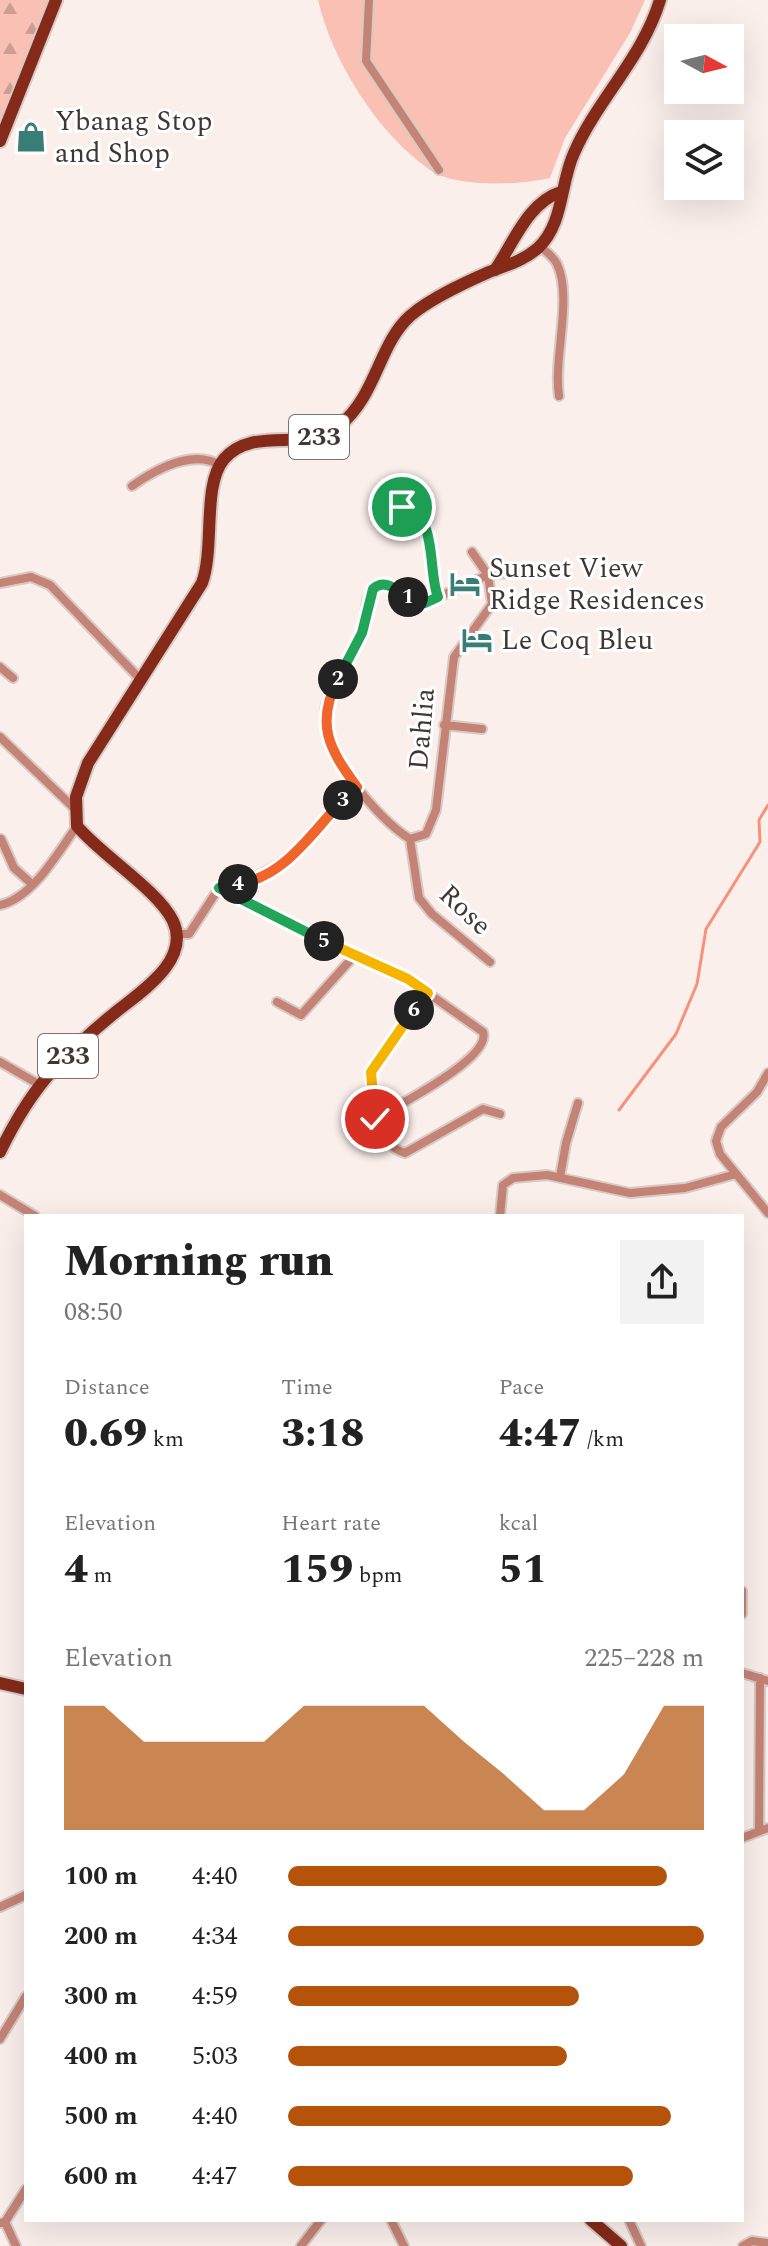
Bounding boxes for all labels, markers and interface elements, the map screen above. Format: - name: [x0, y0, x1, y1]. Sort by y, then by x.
- north arrow: [664, 24, 744, 104]
- map controls: [664, 24, 744, 200]
- place label: Ybanag Stop and Shop: [55, 100, 212, 175]
- shop icon: Ybanag Stop and Shop: [14, 120, 48, 154]
- button: layers: [664, 120, 744, 200]
- road number: 233: [289, 415, 349, 459]
- pin: [368, 473, 436, 541]
- icon: arrive: [380, 485, 424, 529]
- place label: Sunset View Ridge Residences: [489, 547, 705, 622]
- hotel icon: Sunset View Ridge Residences: [448, 567, 482, 601]
- pin: 1: [388, 577, 428, 617]
- text: 1: [402, 580, 414, 613]
- place label: Le Coq Bleu: [501, 619, 653, 662]
- hotel icon: Le Coq Bleu: [460, 623, 494, 657]
- pin: 2: [318, 659, 358, 699]
- text: 2: [332, 662, 344, 695]
- street label: Dahlia: [397, 686, 447, 772]
- pin: 3: [323, 780, 363, 820]
- text: 3: [337, 783, 349, 816]
- pin: 4: [218, 864, 258, 904]
- text: 4: [232, 867, 244, 900]
- street label: Rose: [429, 874, 501, 946]
- pin: 5: [304, 921, 344, 961]
- text: 5: [318, 924, 330, 957]
- pin: 6: [394, 990, 434, 1030]
- text: 6: [408, 993, 420, 1026]
- road number: 233: [38, 1034, 98, 1078]
- pin: [341, 1085, 409, 1153]
- icon: check: [353, 1097, 397, 1141]
- text: Morning run: [64, 1228, 333, 1295]
- button: share: [620, 1240, 704, 1324]
- text: 08:50: [64, 1292, 123, 1332]
- text: Distance: [64, 1371, 150, 1404]
- text: Time: [281, 1371, 333, 1404]
- text: Pace: [499, 1371, 544, 1404]
- text: 0.69: [64, 1404, 147, 1465]
- text: 3:18: [281, 1404, 365, 1465]
- text: 4:47: [499, 1404, 582, 1465]
- text: km: [147, 1423, 184, 1456]
- text: /km: [582, 1423, 624, 1456]
- text: Elevation: [64, 1507, 156, 1540]
- text: Heart rate: [281, 1507, 381, 1540]
- text: kcal: [499, 1507, 538, 1540]
- text: 4: [64, 1540, 88, 1601]
- text: 159: [281, 1540, 353, 1601]
- text: 51: [499, 1540, 547, 1601]
- text: m: [88, 1559, 112, 1592]
- text: bpm: [353, 1559, 403, 1592]
- text: Elevation: [64, 1638, 173, 1678]
- text: 225–228 m: [584, 1638, 704, 1678]
- text: 100 m: [64, 1856, 138, 1896]
- text: 4:40: [192, 1856, 238, 1896]
- text: 200 m: [64, 1916, 138, 1956]
- text: 4:34: [192, 1916, 238, 1956]
- text: 300 m: [64, 1976, 138, 2016]
- text: 4:59: [192, 1976, 238, 2016]
- text: 400 m: [64, 2036, 138, 2076]
- text: 5:03: [192, 2036, 238, 2076]
- text: 500 m: [64, 2096, 138, 2136]
- text: 4:40: [192, 2096, 238, 2136]
- text: 600 m: [64, 2156, 138, 2196]
- text: 4:47: [192, 2156, 238, 2196]

